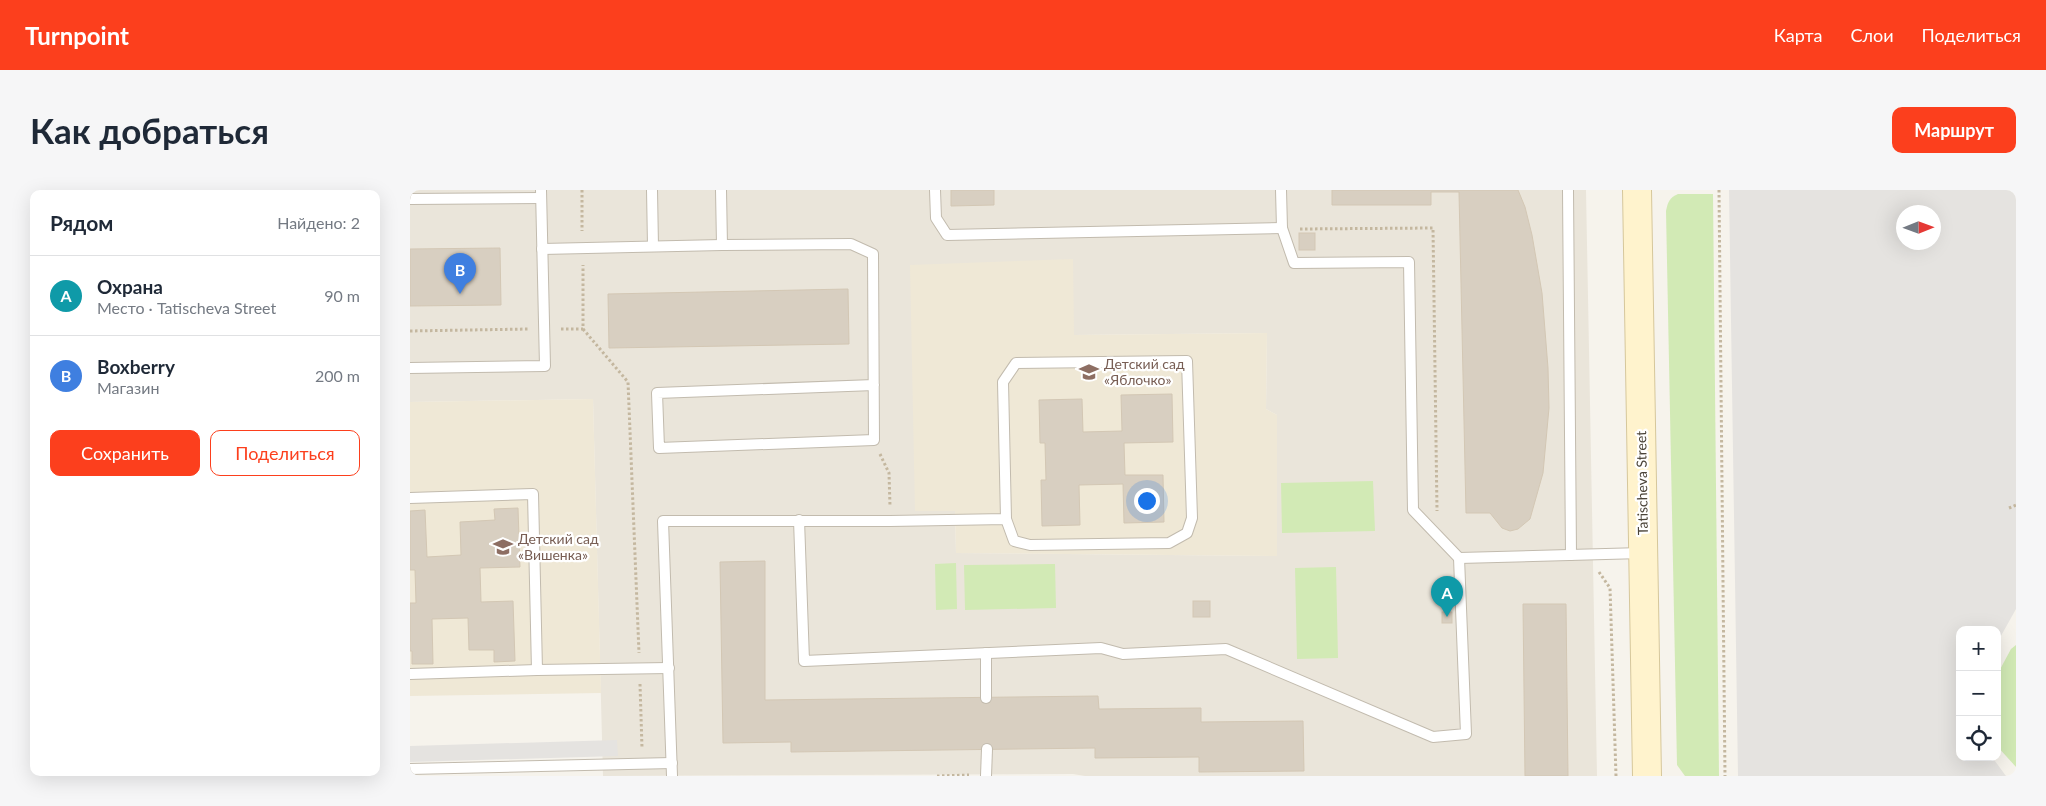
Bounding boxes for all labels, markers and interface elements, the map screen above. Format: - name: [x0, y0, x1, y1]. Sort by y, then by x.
- text: Turnpoint: [25, 21, 129, 50]
- text: Карта: [1774, 24, 1822, 46]
- text: Слои: [1850, 24, 1894, 46]
- text: Поделиться: [1922, 24, 2021, 46]
- button: Маршрут: [1892, 107, 2016, 153]
- text: Как добраться: [30, 109, 269, 151]
- north arrow: [1896, 205, 1941, 250]
- text: Рядом: [50, 210, 113, 235]
- text: Найдено: 2: [277, 213, 360, 232]
- pin: B: [444, 253, 476, 294]
- text: Охрана: [97, 275, 163, 298]
- text: A: [60, 286, 72, 305]
- text: 90 m: [324, 286, 360, 305]
- text: Место · Tatischeva Street: [97, 298, 276, 317]
- text: Boxberry: [97, 355, 175, 378]
- place label: Детский сад «Яблочко»: [1104, 355, 1185, 388]
- school or university icon: Детский сад «Яблочко»: [1078, 361, 1100, 383]
- text: B: [61, 366, 71, 385]
- text: 200 m: [315, 366, 360, 385]
- text: Магазин: [97, 378, 159, 397]
- button: Сохранить: [50, 430, 200, 476]
- button: Поделиться: [210, 430, 360, 476]
- street label: Tatischeva Street: [1632, 431, 1651, 535]
- your location: [1134, 488, 1160, 514]
- place label: Детский сад «Вишенка»: [518, 530, 599, 563]
- school or university icon: Детский сад «Вишенка»: [492, 536, 514, 558]
- pin: A: [1431, 576, 1463, 617]
- map controls: [1956, 626, 2001, 761]
- button: +: [1956, 626, 2001, 671]
- button: −: [1956, 671, 2001, 716]
- button: locate: [1956, 716, 2001, 761]

